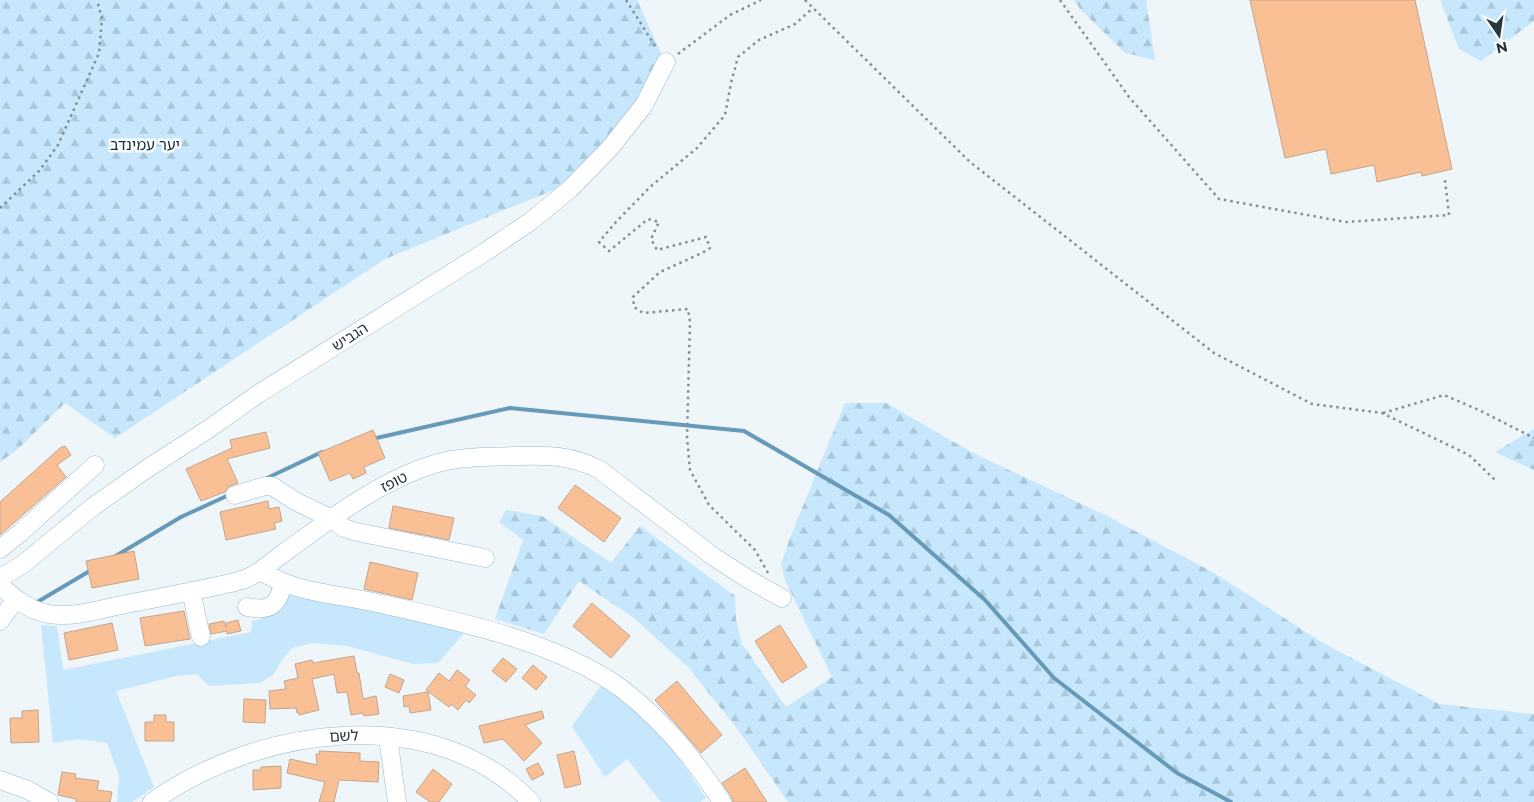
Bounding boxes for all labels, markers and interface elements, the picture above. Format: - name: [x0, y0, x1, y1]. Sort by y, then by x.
- north arrow: [1474, 10, 1524, 60]
- text: N: [1494, 38, 1509, 58]
- park label: יער עמינדב: [110, 135, 180, 154]
- street label: הגביש: [328, 318, 371, 355]
- street label: טופז: [377, 467, 410, 496]
- street label: לשם: [329, 725, 359, 746]

